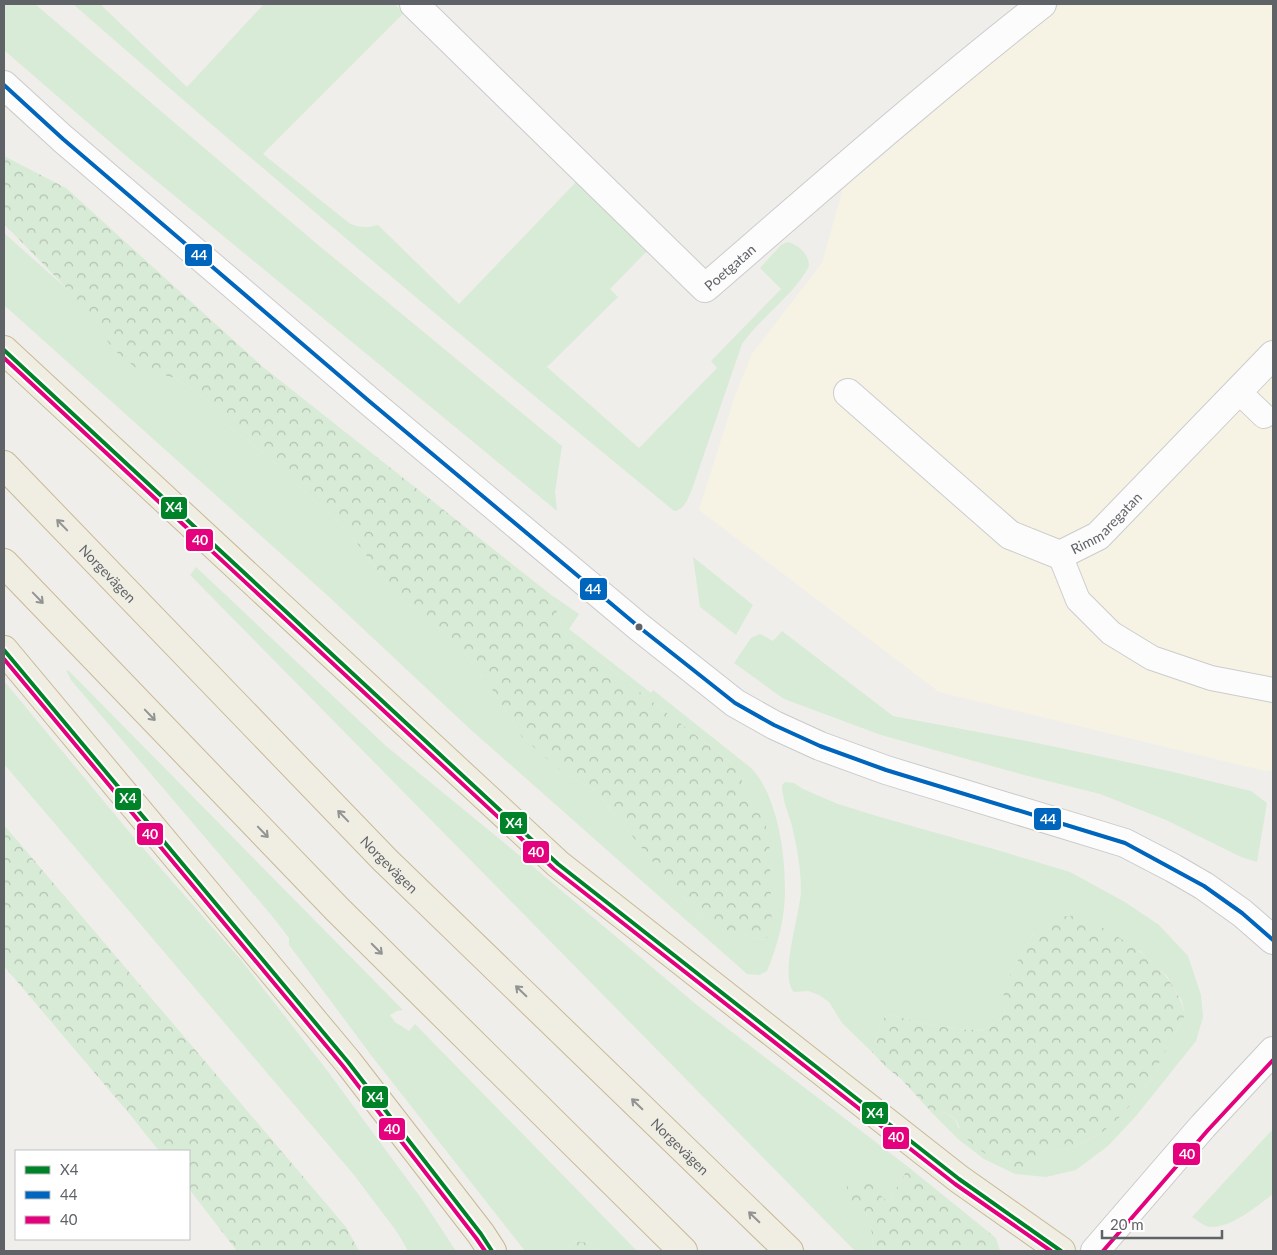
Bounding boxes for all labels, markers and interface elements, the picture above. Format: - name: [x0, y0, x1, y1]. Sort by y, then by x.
- street label: Poetgatan: [700, 240, 759, 294]
- line badge: 44: [184, 243, 213, 267]
- text: 44: [191, 246, 207, 263]
- street label: Rimmaregatan: [1067, 488, 1145, 557]
- line badge: X4: [160, 496, 188, 520]
- text: X4: [165, 498, 183, 515]
- one-way arrow: [55, 519, 68, 531]
- line badge: 40: [185, 528, 214, 552]
- text: 40: [192, 531, 208, 548]
- street label: Norgevägen: [76, 540, 140, 606]
- line badge: 44: [579, 577, 608, 601]
- text: 44: [585, 580, 601, 597]
- one-way arrow: [31, 592, 43, 604]
- unlabelled marker: [634, 622, 644, 632]
- one-way arrow: [144, 709, 156, 722]
- line badge: X4: [114, 787, 142, 811]
- text: X4: [119, 789, 137, 806]
- line badge: 44: [1033, 807, 1062, 831]
- one-way arrow: [337, 810, 349, 822]
- text: 44: [1040, 810, 1056, 827]
- line badge: X4: [499, 811, 528, 835]
- text: X4: [505, 814, 523, 831]
- line badge: 40: [136, 822, 164, 846]
- text: 40: [142, 825, 158, 842]
- one-way arrow: [257, 826, 269, 839]
- street label: Norgevägen: [357, 832, 422, 896]
- line badge: 40: [522, 840, 550, 864]
- text: 40: [528, 843, 544, 860]
- one-way arrow: [371, 942, 383, 955]
- one-way arrow: [514, 985, 527, 997]
- line badge: X4: [361, 1085, 389, 1109]
- text: X4: [366, 1088, 384, 1105]
- one-way arrow: [631, 1098, 644, 1110]
- line badge: X4: [861, 1101, 889, 1125]
- text: X4: [866, 1104, 884, 1121]
- street label: Norgevägen: [648, 1114, 713, 1178]
- line badge: 40: [378, 1117, 406, 1141]
- text: 40: [384, 1120, 400, 1137]
- line badge: 40: [882, 1126, 910, 1150]
- text: 40: [888, 1128, 904, 1145]
- line badge: 40: [1172, 1142, 1201, 1166]
- text: 40: [1179, 1145, 1195, 1162]
- legend: [15, 1150, 190, 1240]
- text: X4: [60, 1160, 79, 1178]
- text: 44: [60, 1185, 78, 1203]
- scale bar: [1102, 1208, 1222, 1240]
- text: 40: [60, 1210, 78, 1228]
- one-way arrow: [748, 1211, 760, 1223]
- text: 20 m: [1110, 1215, 1144, 1233]

